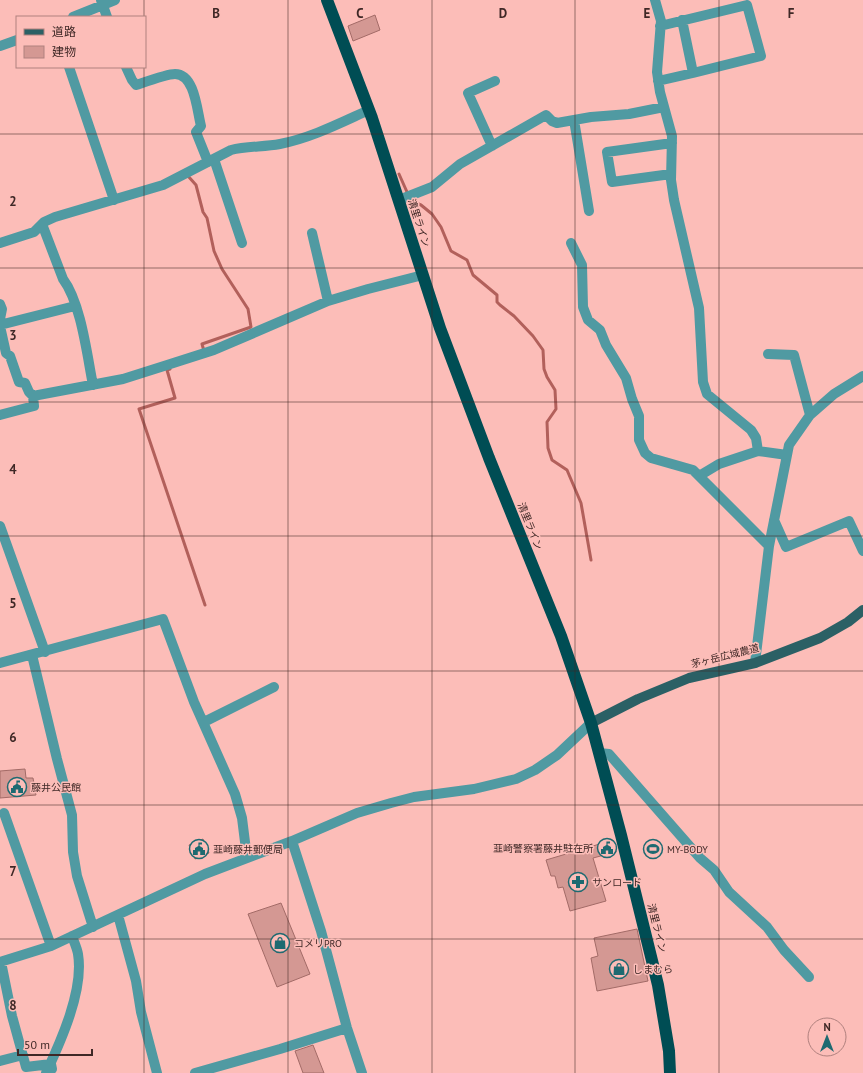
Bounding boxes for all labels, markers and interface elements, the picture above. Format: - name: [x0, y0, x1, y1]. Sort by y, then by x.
- text: B: [212, 5, 220, 22]
- text: C: [356, 5, 364, 22]
- text: D: [499, 5, 507, 22]
- text: E: [644, 5, 651, 22]
- text: F: [788, 5, 795, 22]
- legend: [16, 16, 146, 68]
- text: 道路: [52, 24, 76, 39]
- text: 建物: [52, 44, 76, 59]
- text: 2: [9, 193, 17, 210]
- street label: 清里ライン: [405, 197, 433, 249]
- text: 3: [9, 327, 17, 344]
- text: 4: [9, 461, 17, 478]
- street label: 清里ライン: [515, 500, 545, 552]
- text: 5: [9, 595, 17, 612]
- street label: 茅ヶ岳広域農道: [689, 641, 761, 671]
- text: 6: [9, 729, 17, 746]
- public building icon: 藤井公民館: [6, 776, 28, 798]
- place label: 藤井公民館: [31, 781, 81, 794]
- public building icon: 韮崎警察署藤井駐在所: [596, 837, 618, 859]
- public building icon: 韮崎藤井郵便局: [188, 838, 210, 860]
- sports icon: MY-BODY: [642, 838, 664, 860]
- place label: 韮崎警察署藤井駐在所: [493, 842, 593, 855]
- place label: 韮崎藤井郵便局: [213, 843, 283, 856]
- place label: MY-BODY: [667, 843, 708, 856]
- text: 7: [9, 863, 17, 880]
- pharmacy icon: サンロード: [567, 871, 589, 893]
- place label: サンロード: [592, 876, 642, 889]
- street label: 清里ライン: [645, 902, 669, 954]
- shop icon: コメリPRO: [269, 932, 291, 954]
- place label: コメリPRO: [294, 937, 342, 950]
- shop icon: しまむら: [608, 958, 630, 980]
- place label: しまむら: [633, 963, 673, 976]
- text: 8: [9, 997, 17, 1014]
- north arrow: [807, 1017, 847, 1057]
- text: N: [823, 1020, 831, 1034]
- scale bar: [18, 1031, 92, 1057]
- text: 50 m: [24, 1037, 50, 1052]

